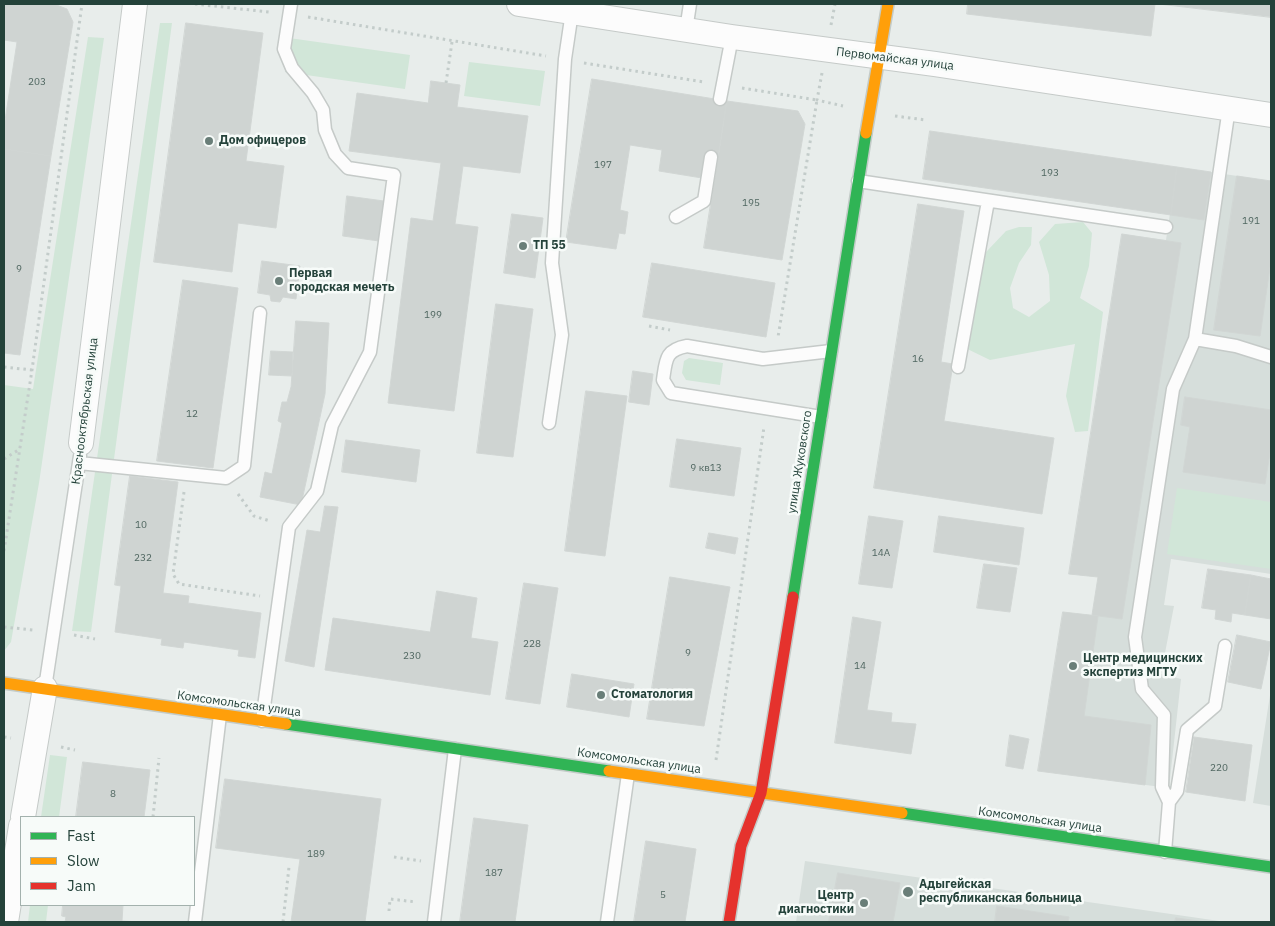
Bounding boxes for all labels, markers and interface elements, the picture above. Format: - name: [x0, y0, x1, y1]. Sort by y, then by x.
- street label: Первомайская улица: [835, 45, 955, 73]
- house number: 203: [28, 76, 46, 88]
- place label: Дом офицеров: [219, 134, 306, 148]
- marker: Дом офицеров: [203, 135, 215, 147]
- house number: 197: [594, 159, 612, 171]
- house number: 193: [1041, 167, 1059, 179]
- house number: 195: [742, 197, 760, 209]
- house number: 191: [1242, 215, 1260, 227]
- place label: ТП 55: [533, 239, 566, 253]
- marker: ТП 55: [517, 240, 529, 252]
- house number: 9: [16, 263, 22, 275]
- place label: Первая городская мечеть: [289, 267, 394, 295]
- marker: Первая городская мечеть: [273, 275, 285, 287]
- house number: 199: [424, 309, 442, 321]
- street label: Краснооктябрьская улица: [69, 337, 101, 485]
- house number: 16: [912, 353, 924, 365]
- house number: 12: [186, 408, 198, 420]
- street label: улица Жуковского: [785, 409, 815, 515]
- house number: 9 кв13: [690, 462, 722, 474]
- house number: 10: [135, 519, 147, 531]
- house number: 14А: [872, 547, 890, 559]
- house number: 232: [134, 552, 152, 564]
- house number: 228: [523, 638, 541, 650]
- house number: 9: [685, 647, 691, 659]
- house number: 230: [403, 650, 421, 662]
- place label: Центр медицинских экспертиз МГТУ: [1083, 652, 1203, 680]
- house number: 14: [854, 660, 866, 672]
- marker: Центр медицинских экспертиз МГТУ: [1067, 660, 1079, 672]
- street label: Комсомольская улица: [176, 688, 302, 720]
- place label: Стоматология: [611, 688, 693, 702]
- marker: Стоматология: [595, 689, 607, 701]
- street label: Комсомольская улица: [576, 745, 702, 777]
- house number: 220: [1210, 762, 1228, 774]
- house number: 8: [110, 788, 116, 800]
- street label: Комсомольская улица: [977, 804, 1103, 836]
- legend: [20, 816, 195, 906]
- text: Fast: [67, 826, 95, 845]
- house number: 189: [307, 848, 325, 860]
- text: Slow: [67, 851, 100, 870]
- house number: 187: [485, 867, 503, 879]
- text: Jam: [67, 876, 96, 895]
- place label: Адыгейская республиканская больница: [919, 878, 1082, 906]
- marker: Адыгейская республиканская больница: [901, 885, 915, 899]
- house number: 5: [660, 889, 666, 901]
- place label: Центр диагностики: [779, 889, 854, 917]
- marker: Центр диагностики: [858, 897, 870, 909]

